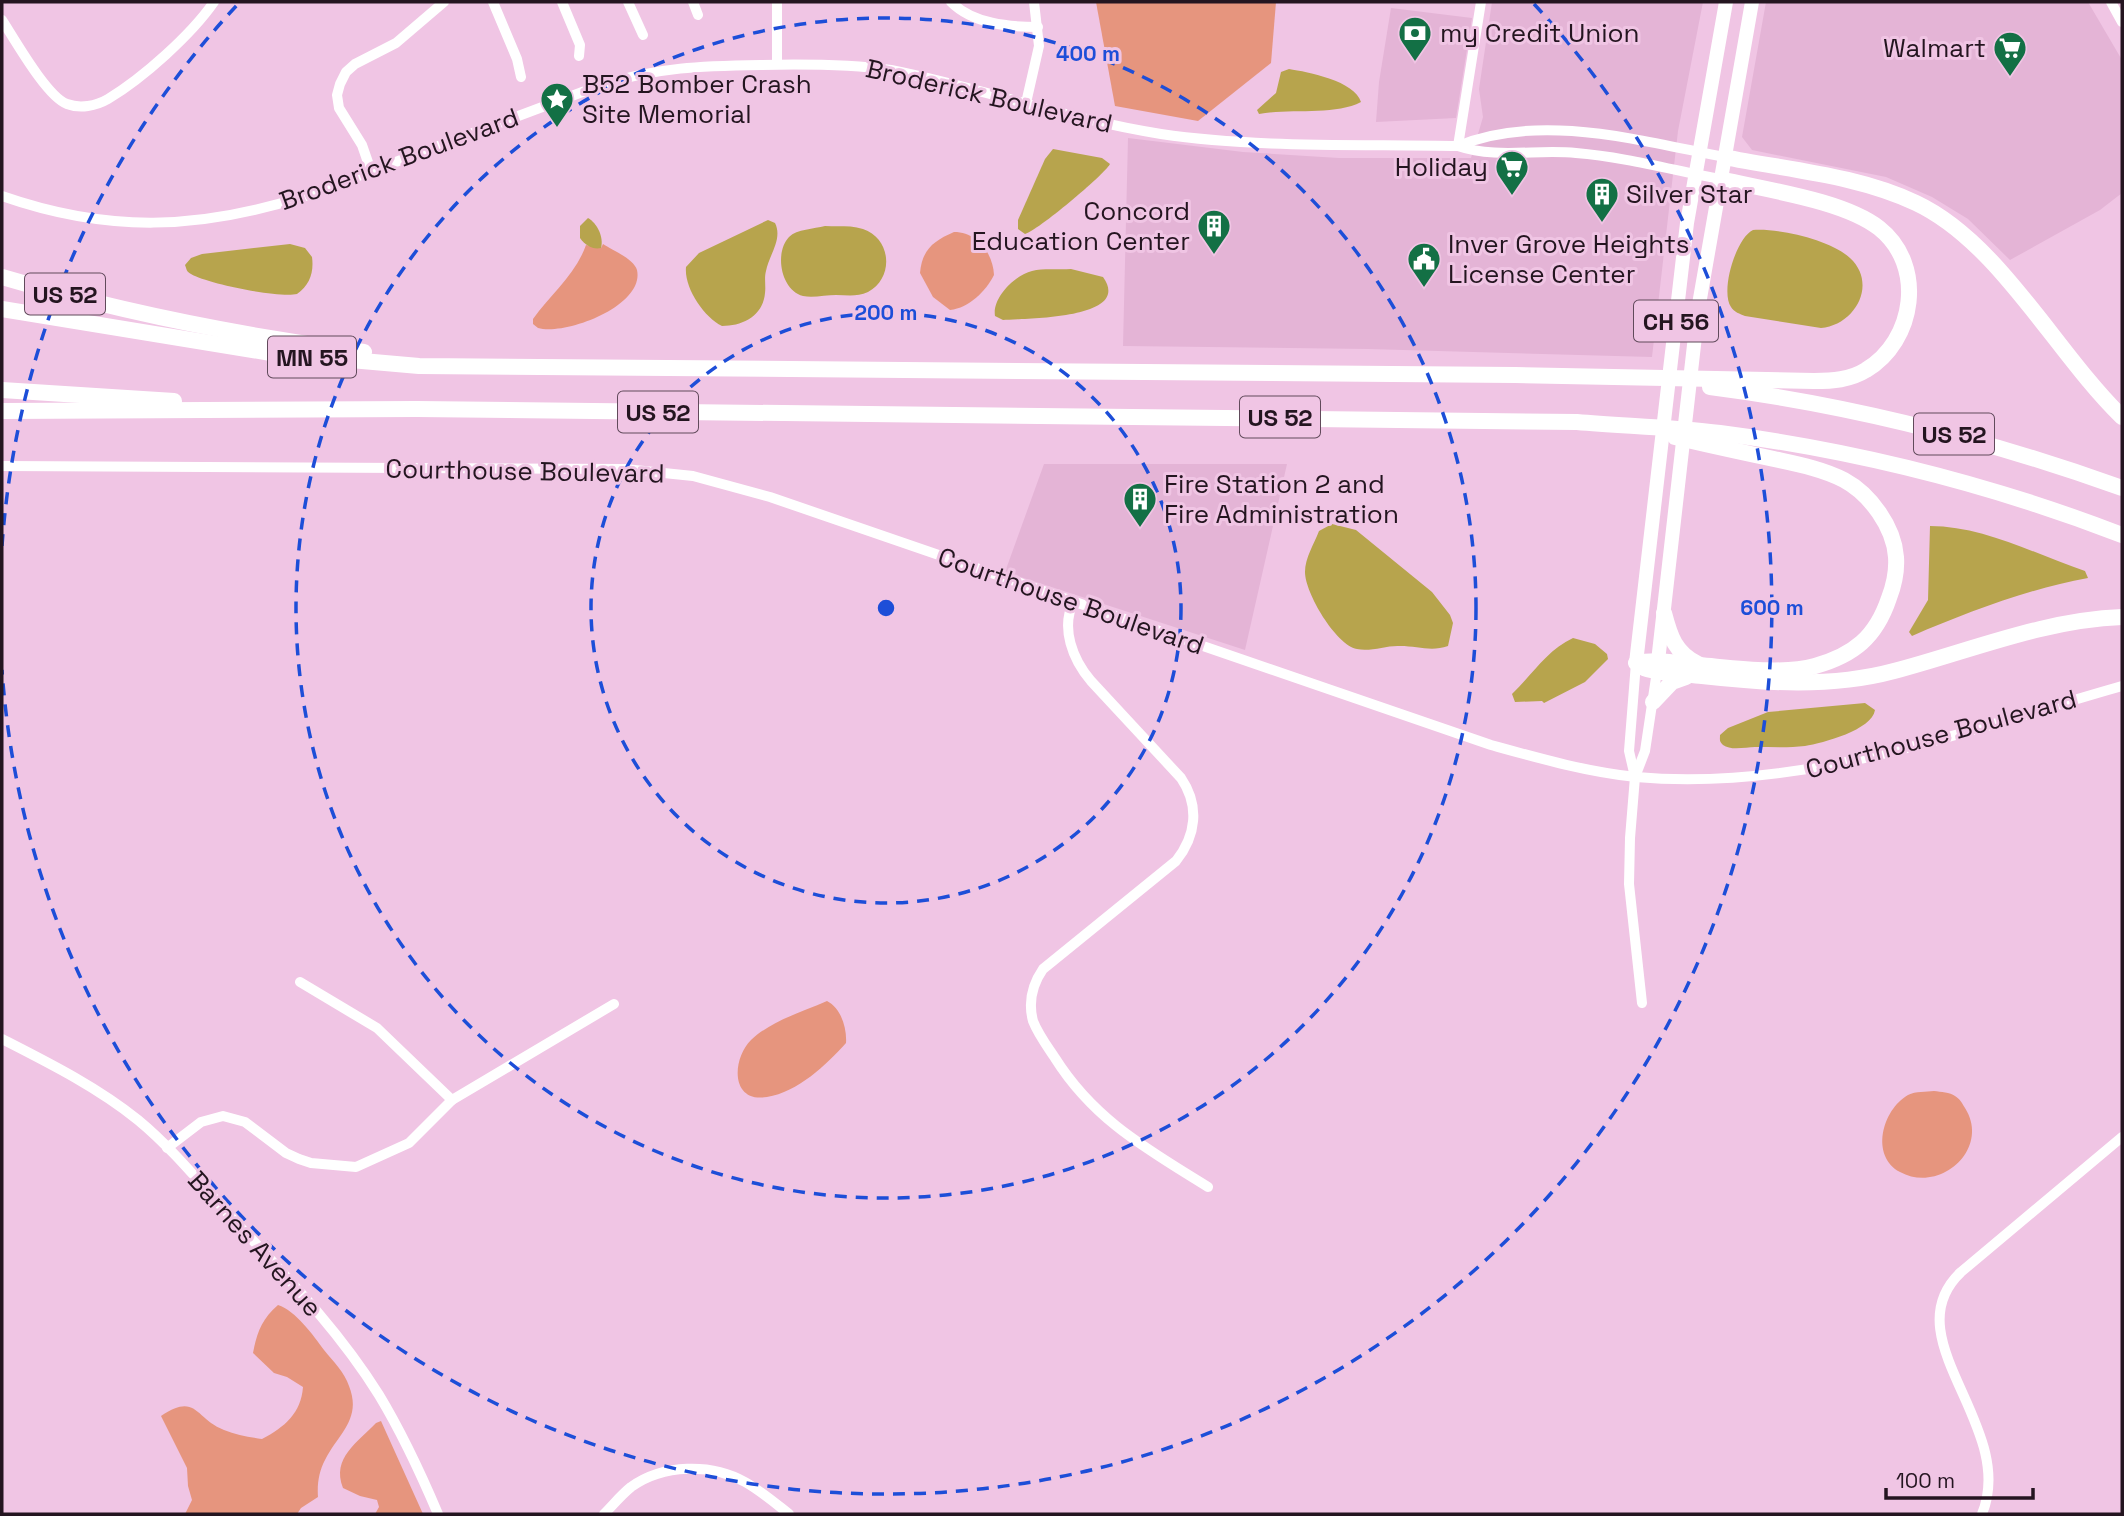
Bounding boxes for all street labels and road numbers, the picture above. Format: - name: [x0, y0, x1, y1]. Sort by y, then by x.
- street label: Broderick Boulevard: [862, 51, 1116, 141]
- street label: Broderick Boulevard: [275, 100, 523, 218]
- road number: US 52: [25, 274, 105, 314]
- road number: CH 56: [1634, 300, 1718, 342]
- road number: MN 55: [268, 336, 356, 378]
- road number: US 52: [618, 391, 698, 432]
- road number: US 52: [1240, 396, 1320, 438]
- road number: US 52: [1914, 414, 1994, 454]
- street label: Courthouse Boulevard: [385, 452, 665, 490]
- street label: Courthouse Boulevard: [933, 539, 1209, 663]
- street label: Courthouse Boulevard: [1802, 681, 2080, 787]
- street label: Barnes Avenue: [180, 1164, 330, 1324]

